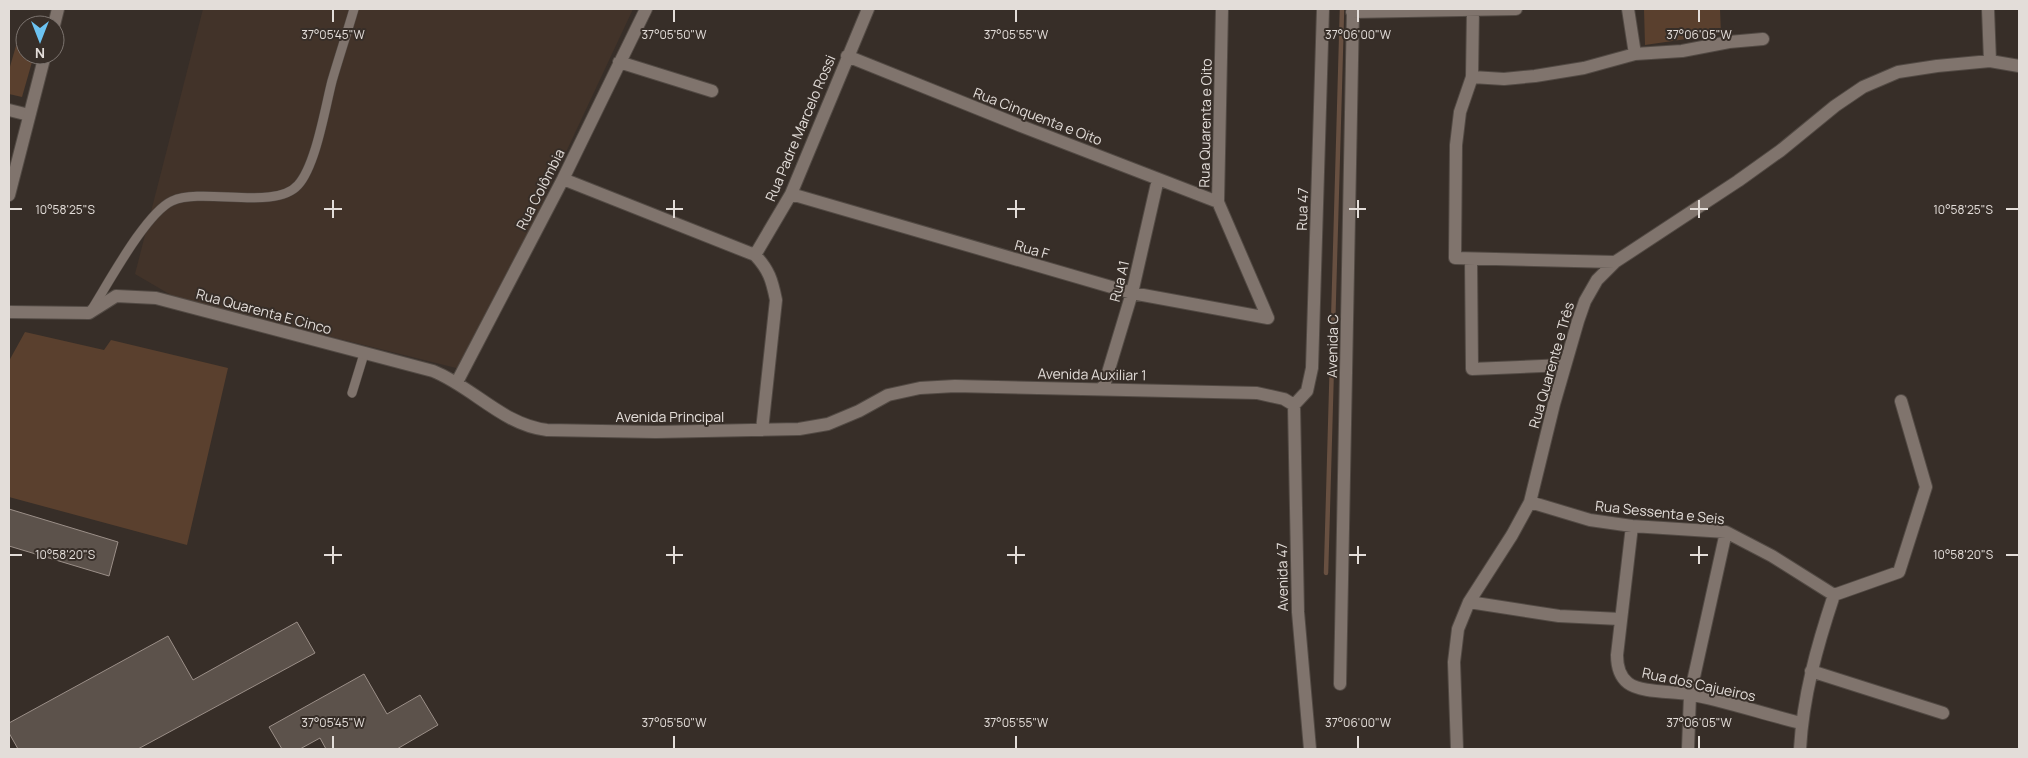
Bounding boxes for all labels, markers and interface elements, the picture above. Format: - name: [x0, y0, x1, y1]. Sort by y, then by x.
- north arrow: [15, 15, 65, 65]
- text: 37°05'45"W: [301, 26, 365, 43]
- text: 37°05'50"W: [641, 26, 707, 43]
- text: 37°05'55"W: [984, 26, 1049, 43]
- text: 37°06'00"W: [1325, 26, 1392, 43]
- text: 37°06'05"W: [1666, 26, 1733, 43]
- text: N: [35, 44, 45, 63]
- street label: Rua Padre Marcelo Rossi: [761, 52, 839, 204]
- street label: Rua Quarenta e Oito: [1194, 58, 1216, 188]
- street label: Rua Cinquenta e Oito: [971, 83, 1105, 149]
- street label: Rua Colômbia: [511, 145, 569, 233]
- street label: Rua 47: [1292, 187, 1312, 231]
- text: 10°58'25"S: [35, 201, 95, 218]
- text: 10°58'25"S: [1933, 201, 1993, 218]
- street label: Rua F: [1013, 235, 1051, 263]
- street label: Rua A1: [1105, 258, 1133, 304]
- street label: Rua Quarenta E Cinco: [194, 284, 334, 338]
- street label: Rua Quarente e Três: [1524, 300, 1578, 430]
- street label: Avenida C: [1322, 314, 1342, 378]
- street label: Avenida Auxiliar 1: [1037, 364, 1147, 384]
- street label: Avenida Principal: [616, 407, 724, 426]
- street label: Rua Sessenta e Seis: [1594, 496, 1726, 528]
- street label: Avenida 47: [1272, 542, 1292, 612]
- text: 10°58'20"S: [35, 546, 95, 563]
- text: 10°58'20"S: [1933, 546, 1993, 563]
- street label: Rua dos Cajueiros: [1640, 663, 1758, 705]
- text: 37°05'45"W: [301, 714, 365, 731]
- text: 37°05'50"W: [641, 714, 707, 731]
- text: 37°05'55"W: [984, 714, 1049, 731]
- text: 37°06'00"W: [1325, 714, 1392, 731]
- text: 37°06'05"W: [1666, 714, 1733, 731]

